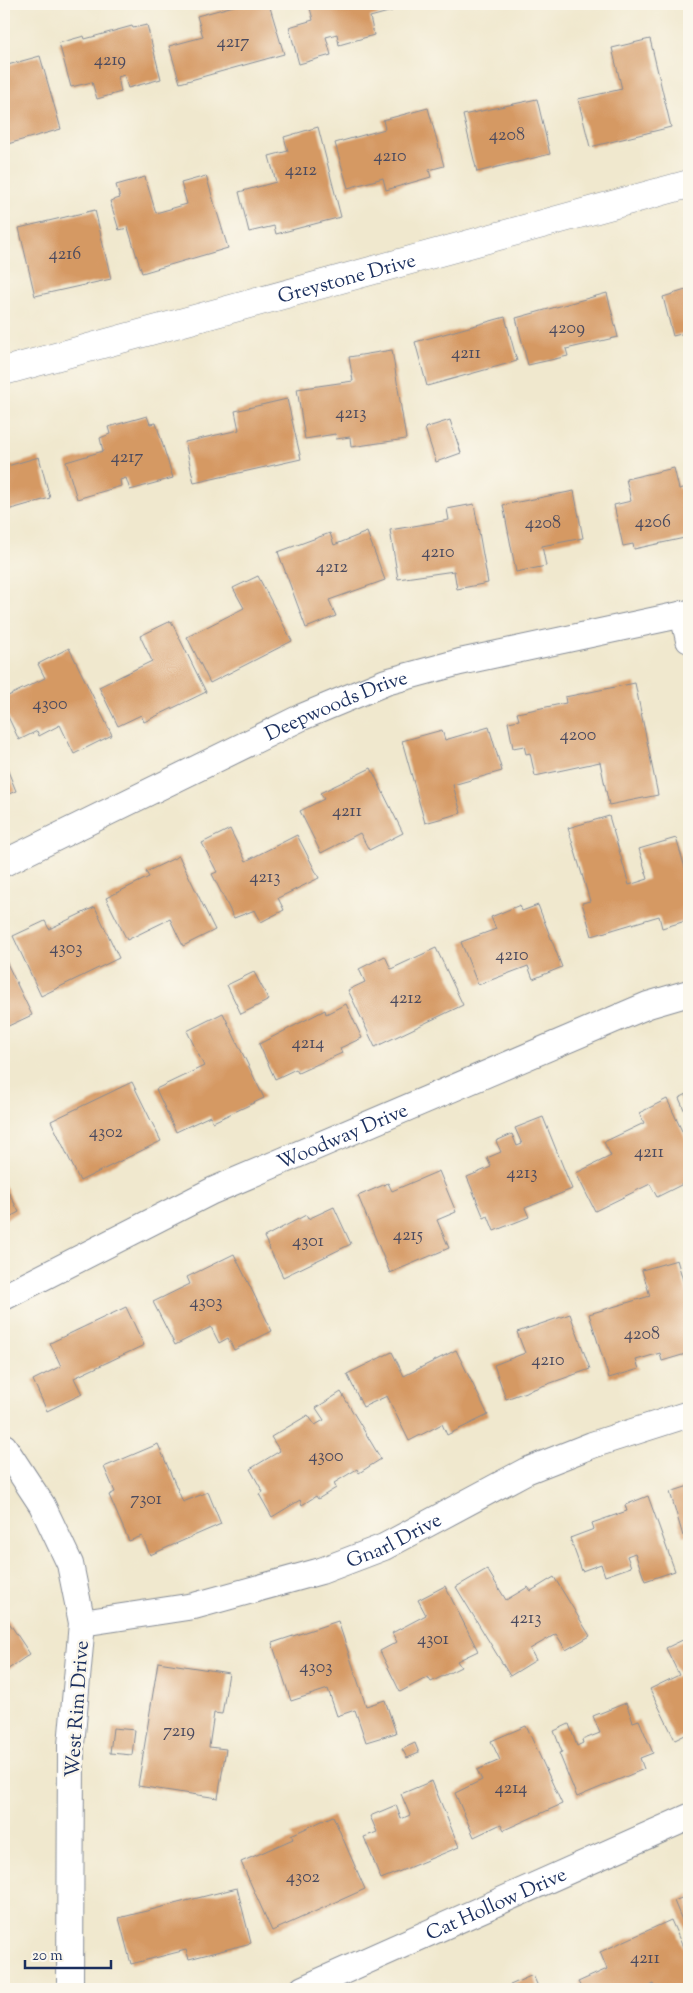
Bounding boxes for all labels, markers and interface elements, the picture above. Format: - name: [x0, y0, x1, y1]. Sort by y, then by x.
- house number: 4217: [217, 30, 249, 56]
- house number: 4219: [94, 48, 126, 74]
- house number: 4208: [489, 123, 525, 149]
- house number: 4210: [374, 144, 406, 170]
- house number: 4212: [285, 158, 318, 184]
- house number: 4216: [49, 242, 81, 268]
- street label: Greystone Drive: [275, 247, 419, 313]
- house number: 4209: [549, 316, 585, 342]
- house number: 4211: [451, 341, 481, 367]
- house number: 4213: [336, 401, 366, 427]
- house number: 4217: [111, 445, 143, 471]
- house number: 4206: [635, 510, 671, 536]
- house number: 4208: [525, 511, 561, 537]
- house number: 4210: [422, 540, 454, 566]
- house number: 4212: [316, 555, 349, 581]
- street label: Deepwoods Drive: [261, 665, 411, 750]
- house number: 4300: [32, 692, 68, 718]
- house number: 4200: [560, 723, 596, 749]
- house number: 4211: [332, 799, 362, 825]
- house number: 4213: [250, 865, 280, 891]
- house number: 4303: [50, 936, 82, 962]
- house number: 4210: [496, 943, 528, 969]
- house number: 4212: [390, 986, 423, 1012]
- house number: 4214: [292, 1031, 324, 1057]
- street label: Woodway Drive: [273, 1097, 413, 1178]
- house number: 4302: [89, 1120, 124, 1146]
- house number: 4211: [634, 1140, 664, 1166]
- house number: 4213: [507, 1161, 537, 1187]
- house number: 4215: [393, 1223, 423, 1249]
- house number: 4301: [292, 1229, 324, 1255]
- house number: 4303: [190, 1290, 222, 1316]
- house number: 4208: [624, 1322, 660, 1348]
- house number: 4210: [532, 1348, 564, 1374]
- house number: 4300: [308, 1444, 344, 1470]
- house number: 7301: [130, 1487, 162, 1513]
- street label: Gnarl Drive: [343, 1507, 447, 1577]
- house number: 4213: [511, 1606, 541, 1632]
- house number: 4301: [417, 1627, 449, 1653]
- street label: West Rim Drive: [59, 1640, 98, 1779]
- house number: 4303: [300, 1655, 332, 1681]
- house number: 7219: [163, 1719, 195, 1745]
- house number: 4214: [495, 1776, 527, 1802]
- street label: Cat Hollow Drive: [422, 1861, 572, 1949]
- house number: 4302: [286, 1865, 321, 1891]
- scale bar: [25, 1938, 111, 1970]
- text: 20 m: [32, 1946, 63, 1967]
- house number: 4211: [630, 1946, 660, 1972]

